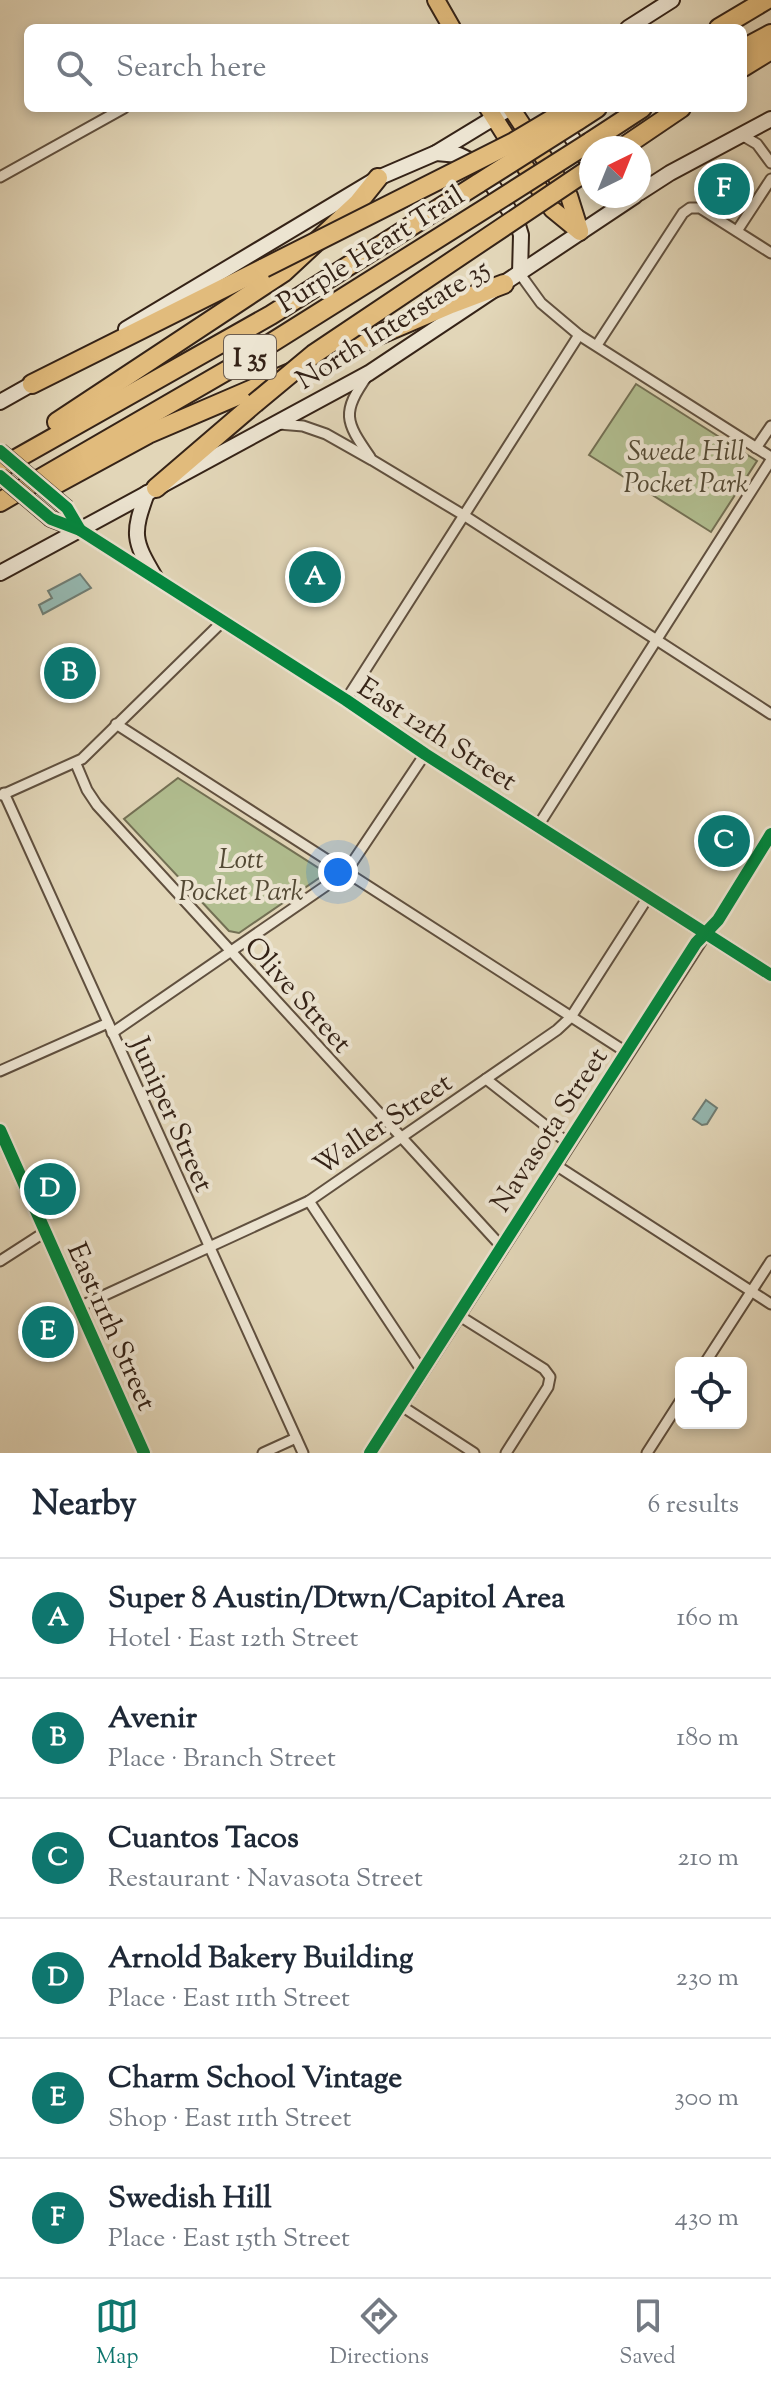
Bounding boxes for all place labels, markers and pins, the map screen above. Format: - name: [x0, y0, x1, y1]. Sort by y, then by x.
- pin: F: [698, 159, 750, 219]
- pin: A: [289, 547, 341, 607]
- pin: B: [44, 643, 96, 703]
- pin: C: [698, 811, 750, 871]
- pin: D: [24, 1159, 76, 1219]
- pin: E: [22, 1302, 74, 1362]

